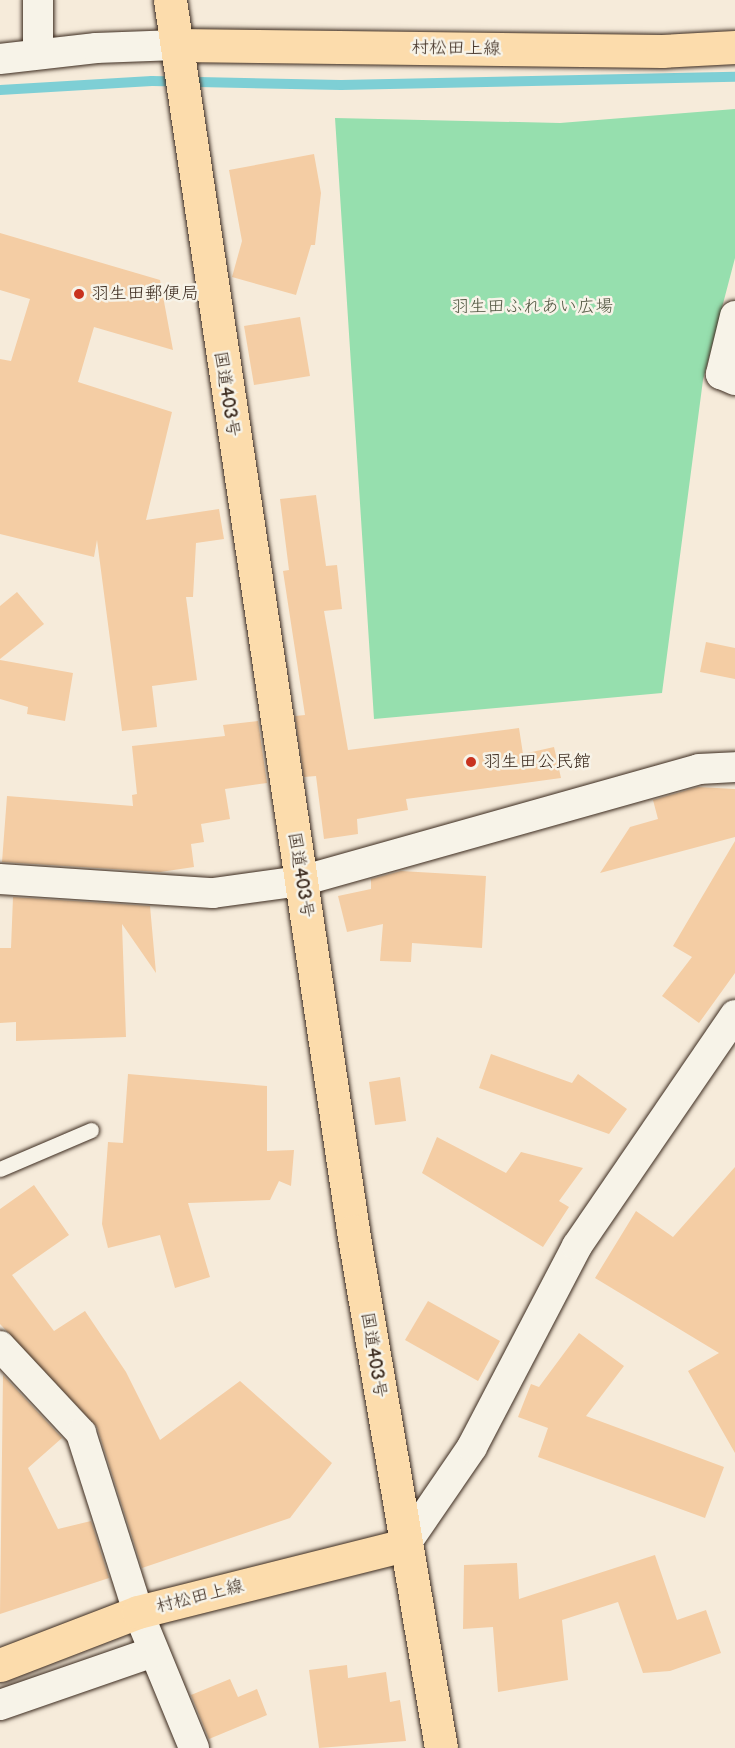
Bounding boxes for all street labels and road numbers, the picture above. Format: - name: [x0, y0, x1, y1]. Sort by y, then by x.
- street label: 村松田上線: [411, 37, 501, 61]
- street label: 国道403号: [209, 350, 243, 438]
- street label: 国道403号: [283, 831, 317, 919]
- street label: 国道403号: [356, 1311, 390, 1399]
- street label: 村松田上線: [154, 1576, 246, 1618]

